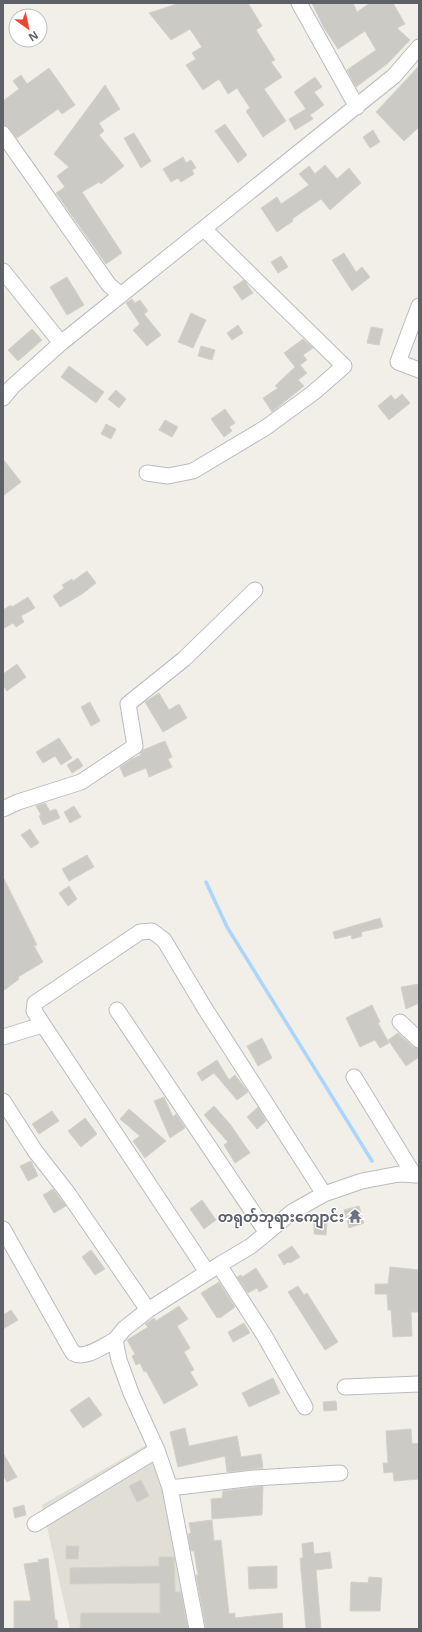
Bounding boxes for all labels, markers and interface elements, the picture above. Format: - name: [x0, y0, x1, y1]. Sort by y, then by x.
- north arrow: [8, 8, 48, 48]
- text: N: [26, 28, 42, 46]
- place label: တရုတ်ဘုရားကျောင်း: [218, 1207, 344, 1229]
- temple icon: တရုတ်ဘုရားကျောင်း: [347, 1208, 363, 1224]

